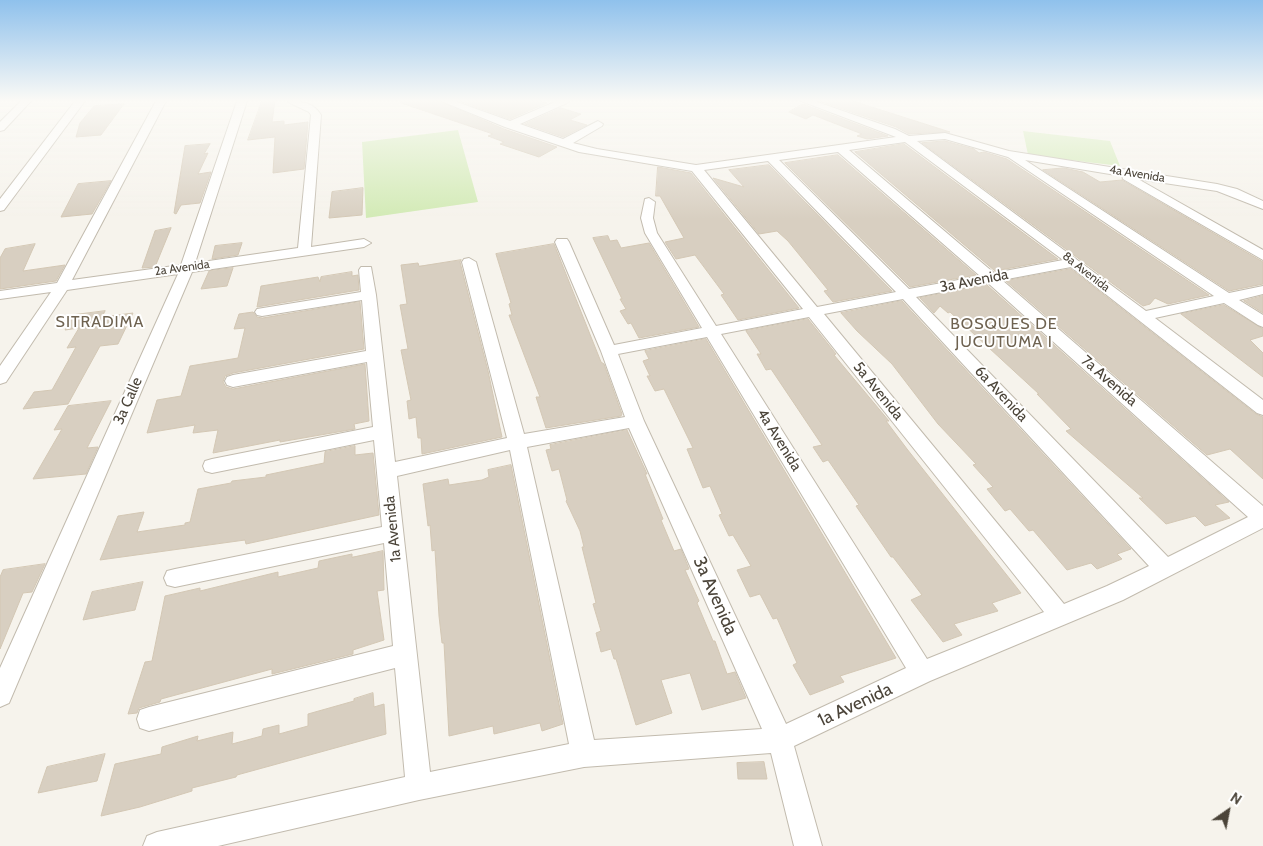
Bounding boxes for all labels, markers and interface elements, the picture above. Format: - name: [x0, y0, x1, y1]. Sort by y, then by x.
- street label: 4a Avenida: [1108, 163, 1166, 185]
- street label: 8a Avenida: [1059, 249, 1113, 295]
- street label: 2a Avenida: [154, 257, 210, 279]
- street label: 3a Avenida: [938, 266, 1010, 296]
- district label: SITRADIMA: [54, 312, 146, 332]
- district label: BOSQUES DE JUCUTUMA I: [949, 314, 1059, 352]
- street label: 7a Avenida: [1077, 352, 1141, 410]
- street label: 5a Avenida: [849, 358, 907, 424]
- street label: 6a Avenida: [971, 362, 1031, 426]
- street label: 3a Calle: [110, 375, 146, 427]
- street label: 4a Avenida: [753, 406, 805, 474]
- street label: 1a Avenida: [381, 495, 405, 563]
- street label: 3a Avenida: [688, 554, 742, 638]
- street label: 1a Avenida: [814, 678, 896, 732]
- north arrow: [1203, 786, 1253, 836]
- text: N: [1227, 788, 1245, 809]

